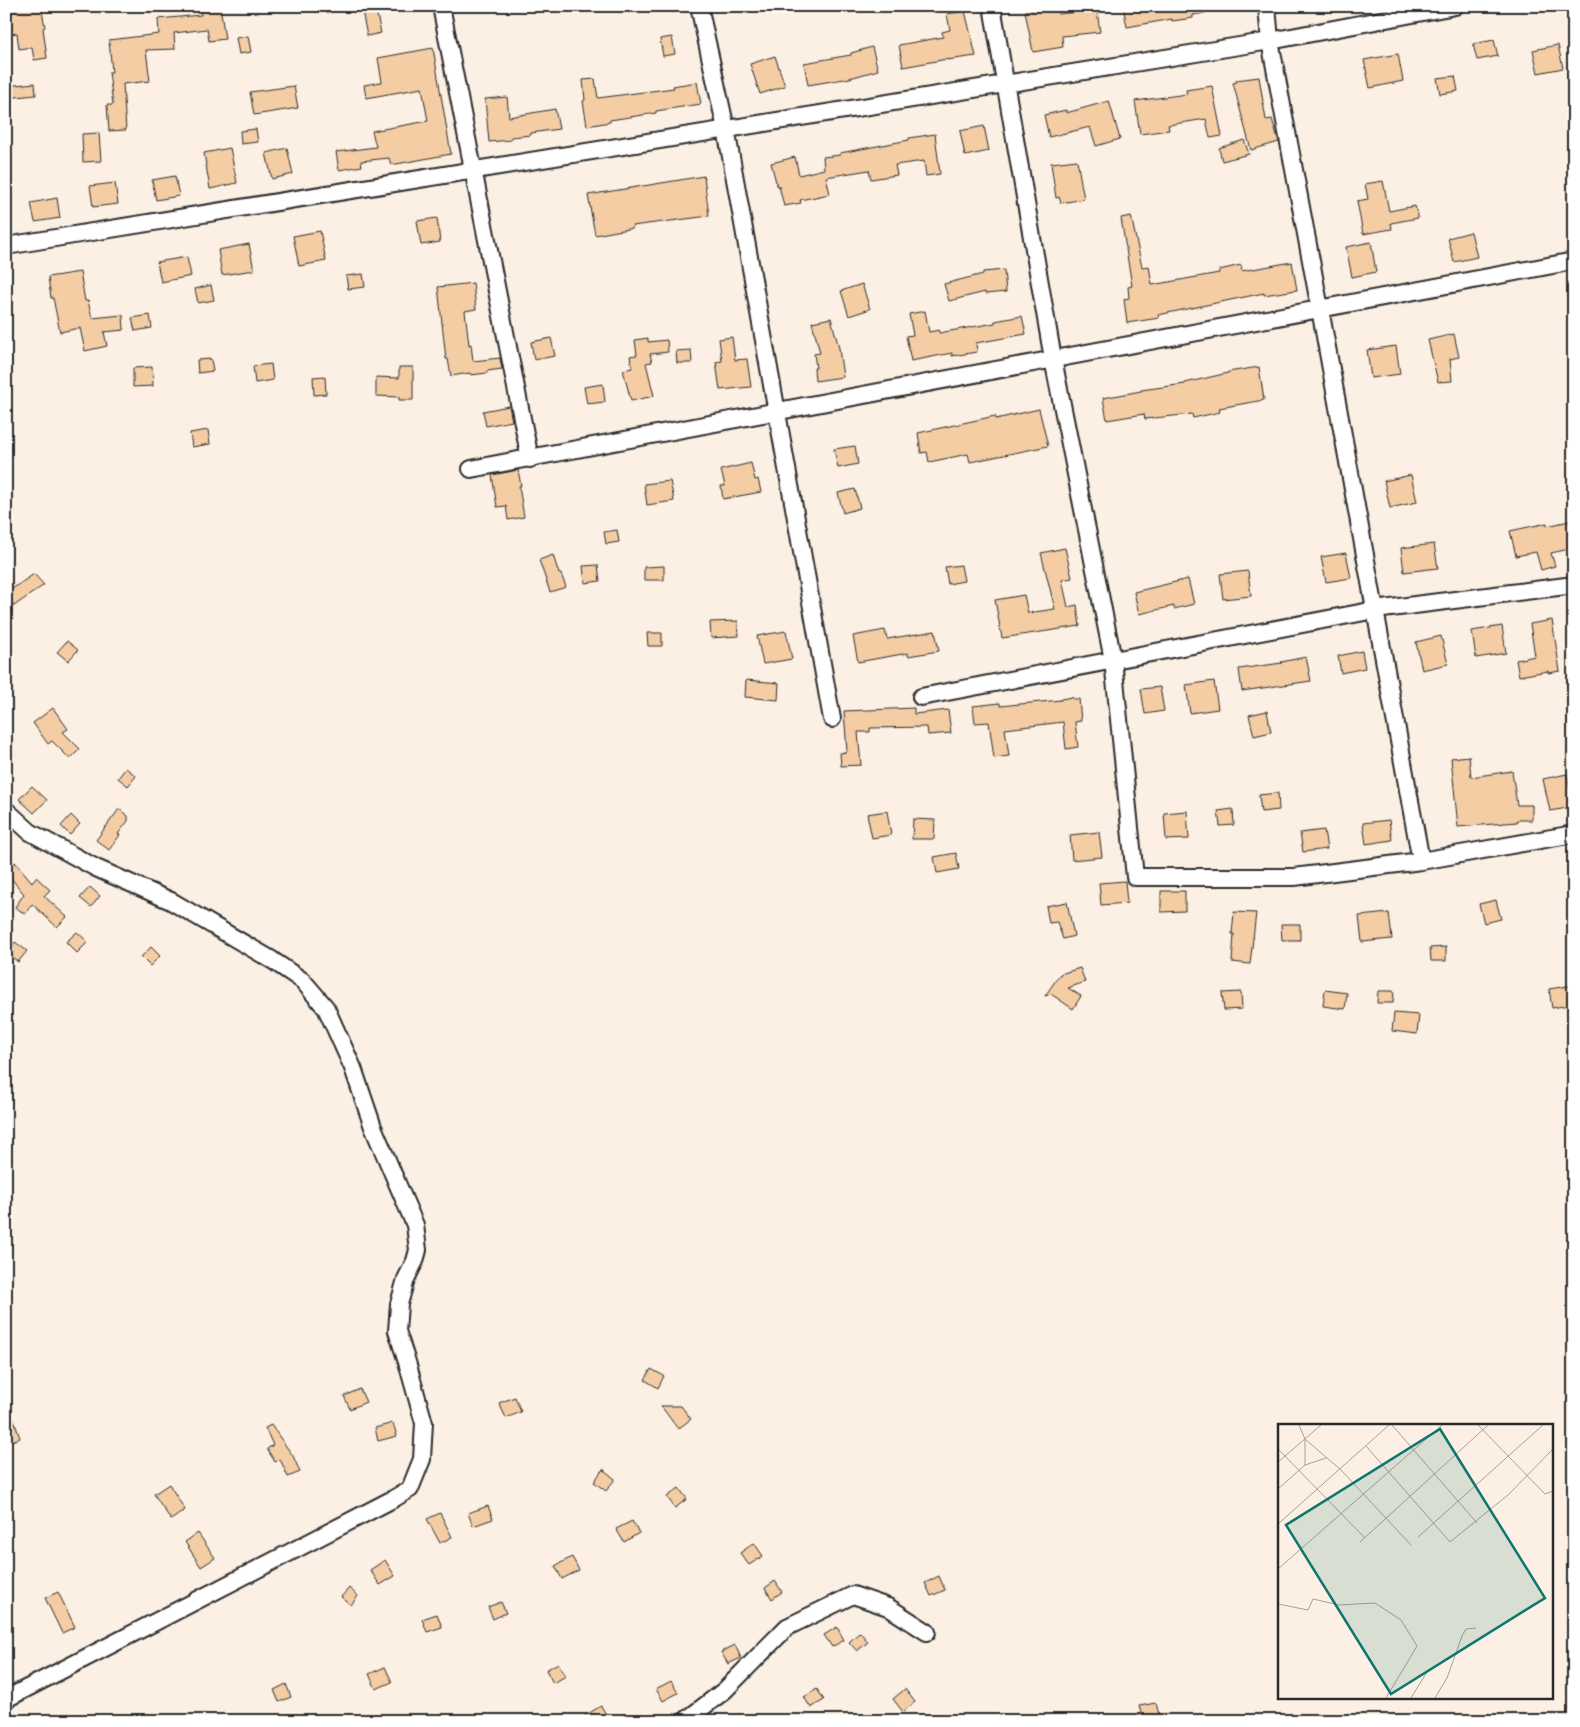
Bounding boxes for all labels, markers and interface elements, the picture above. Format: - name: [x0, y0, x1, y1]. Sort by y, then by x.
- inset map: [1278, 1424, 1552, 1700]

